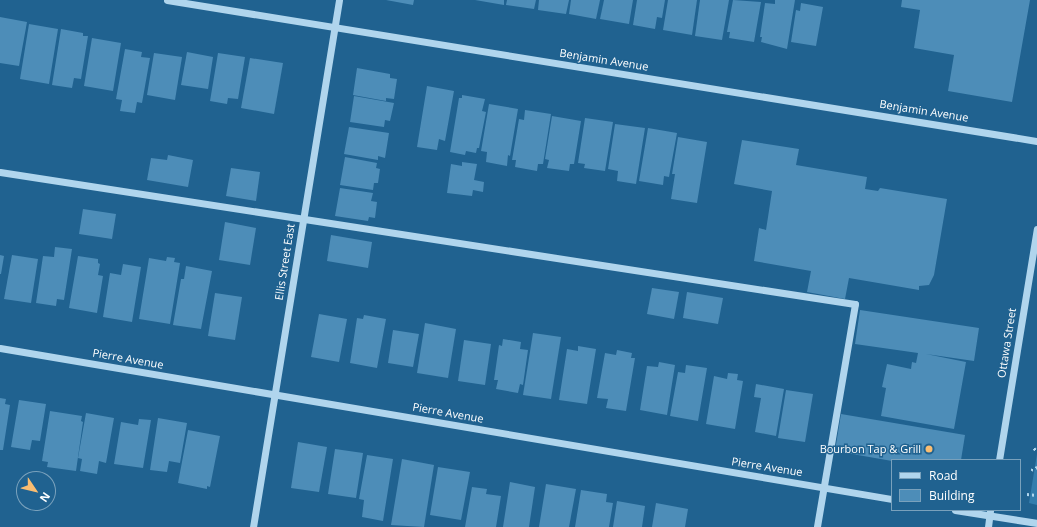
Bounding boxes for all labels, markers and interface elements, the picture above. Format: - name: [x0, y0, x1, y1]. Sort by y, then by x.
- street label: Benjamin Avenue: [559, 46, 649, 74]
- street label: Benjamin Avenue: [879, 97, 969, 125]
- street label: Ellis Street East: [272, 223, 298, 301]
- street label: Ottawa Street: [995, 307, 1019, 379]
- street label: Pierre Avenue: [91, 346, 165, 372]
- street label: Pierre Avenue: [411, 400, 485, 426]
- place label: Bourbon Tap & Grill: [820, 442, 921, 456]
- marker: Bourbon Tap & Grill: [924, 444, 934, 454]
- street label: Pierre Avenue: [730, 455, 804, 479]
- legend: [891, 459, 1021, 511]
- text: Road: [929, 467, 958, 484]
- north arrow: [16, 471, 56, 511]
- text: Building: [929, 487, 974, 504]
- text: N: [37, 490, 54, 506]

